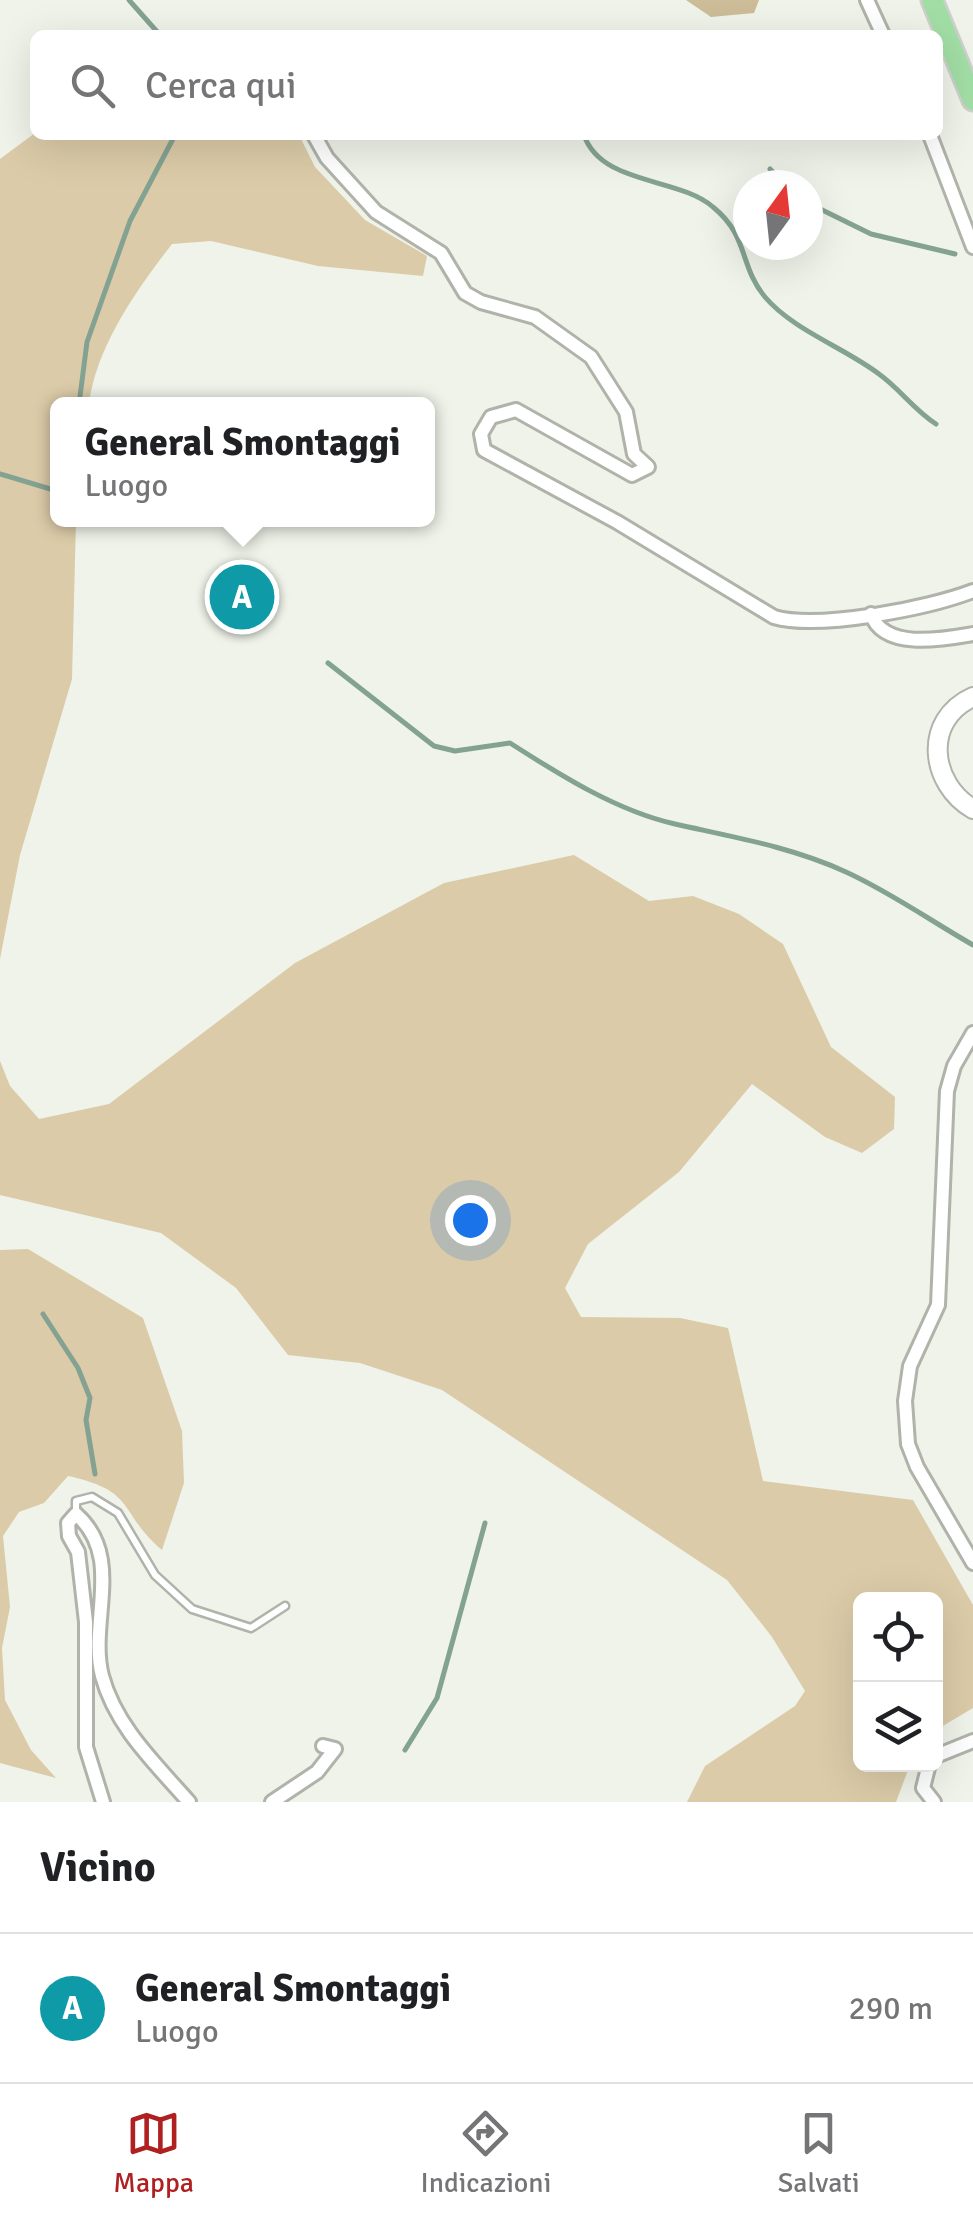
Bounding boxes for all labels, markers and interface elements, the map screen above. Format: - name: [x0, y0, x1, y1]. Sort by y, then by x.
- search box: [30, 30, 943, 140]
- icon: search: [65, 58, 120, 113]
- text: Cerca qui: [145, 62, 297, 109]
- north arrow: [733, 170, 823, 260]
- popup: [50, 397, 435, 527]
- text: General Smontaggi: [85, 419, 401, 466]
- text: Luogo: [85, 466, 168, 505]
- pin: A: [210, 560, 274, 634]
- your location: [445, 1195, 496, 1246]
- map controls: [853, 1592, 943, 1772]
- button: locate: [853, 1592, 943, 1682]
- button: layers: [853, 1682, 943, 1772]
- text: Vicino: [40, 1842, 156, 1893]
- text: General Smontaggi: [135, 1965, 451, 2012]
- text: A: [62, 1989, 83, 2028]
- text: 290 m: [849, 1989, 933, 2028]
- text: Luogo: [135, 2012, 219, 2051]
- tab: Mappa: [113, 2106, 194, 2200]
- tab: Indicazioni: [421, 2106, 551, 2200]
- tab: Salvati: [778, 2106, 860, 2200]

